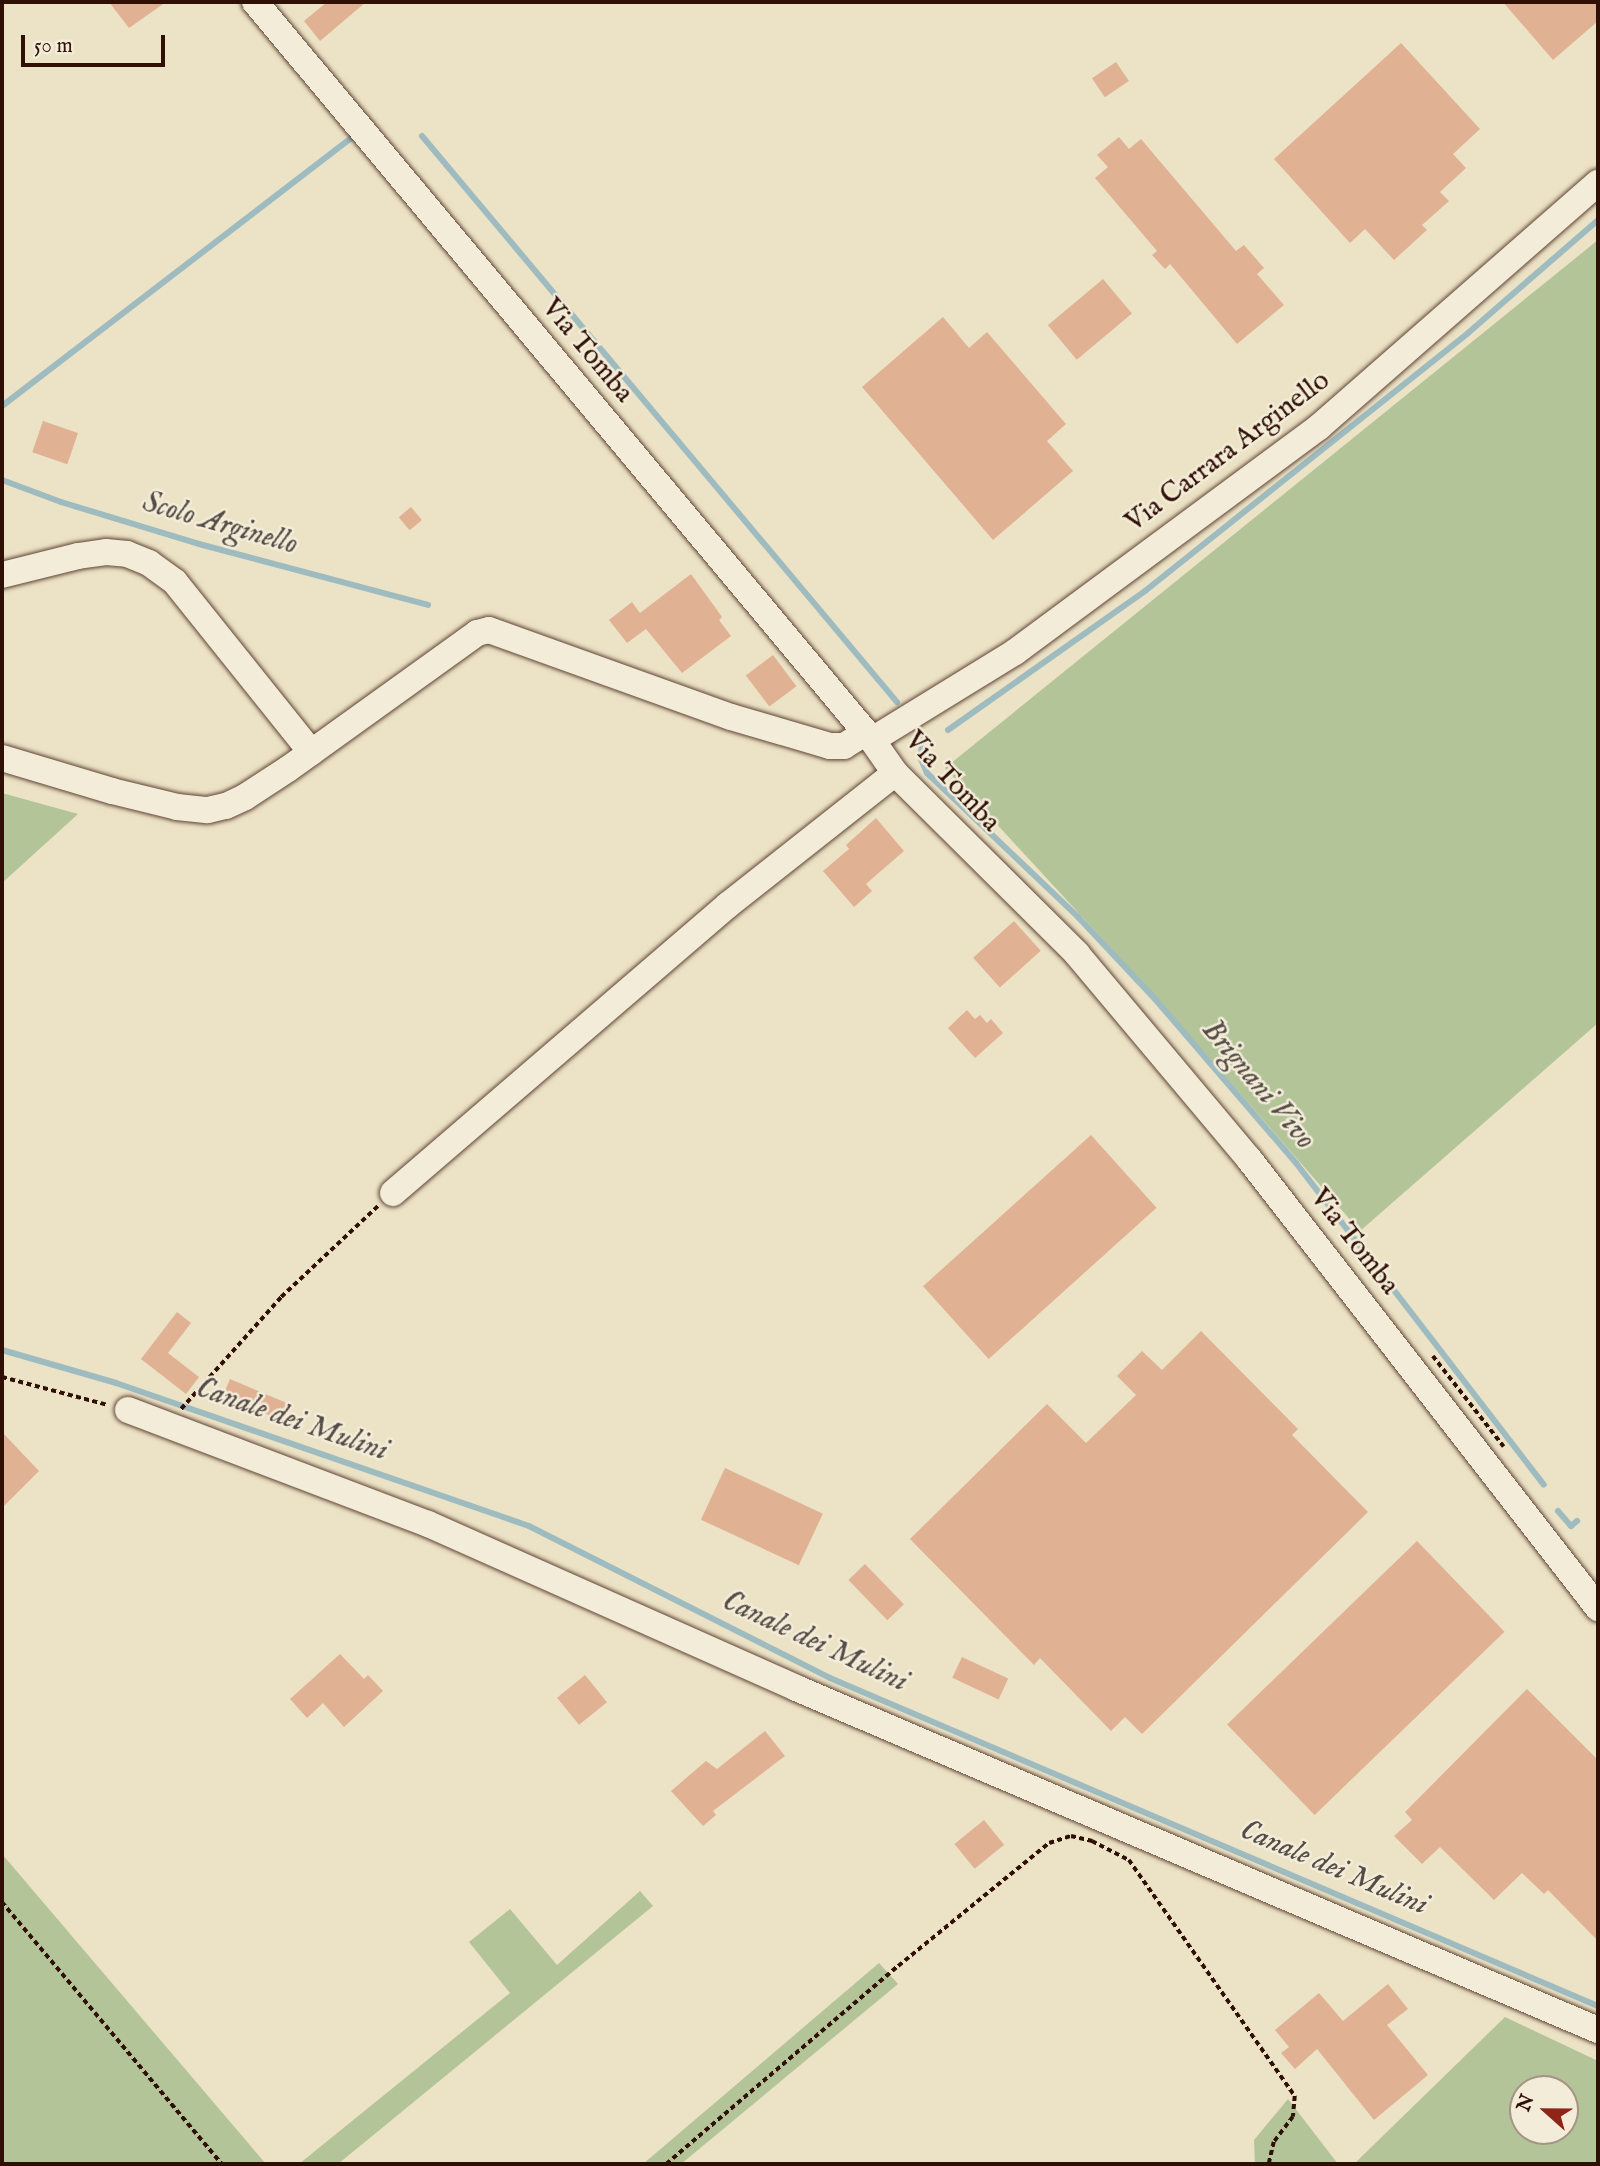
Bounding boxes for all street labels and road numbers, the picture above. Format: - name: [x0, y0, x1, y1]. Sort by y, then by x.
- street label: Via Tomba: [534, 292, 640, 410]
- street label: Via Carrara Arginello: [1119, 364, 1337, 540]
- street label: Via Tomba: [897, 725, 1007, 839]
- street label: Via Tomba: [1302, 1182, 1406, 1302]

